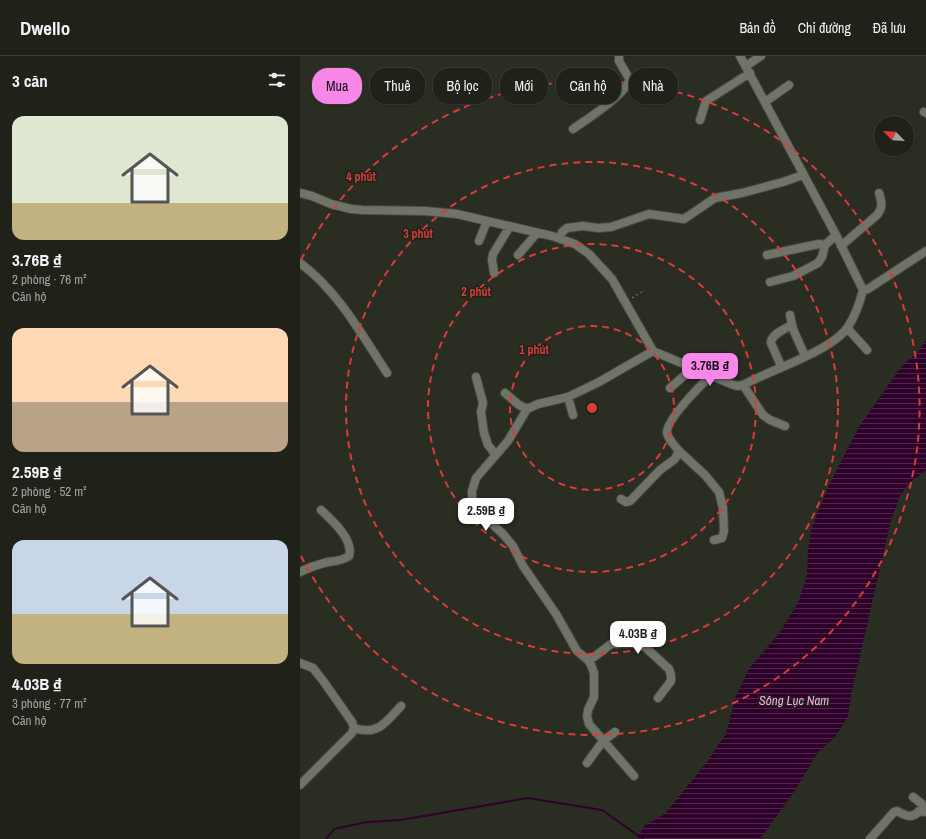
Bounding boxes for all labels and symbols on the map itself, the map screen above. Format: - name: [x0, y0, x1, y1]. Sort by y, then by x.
- north arrow: [874, 116, 914, 156]
- text: 4 phút: [346, 169, 376, 185]
- text: 3 phút: [403, 226, 433, 242]
- text: 2 phút: [461, 284, 491, 300]
- text: 1 phút: [519, 342, 549, 358]
- pin: 3.76B ₫: [673, 353, 747, 387]
- centre of rings: [585, 401, 599, 415]
- pin: 2.59B ₫: [449, 498, 523, 532]
- pin: 4.03B ₫: [601, 621, 675, 655]
- water label: Sông Lục Nam: [759, 692, 829, 709]

